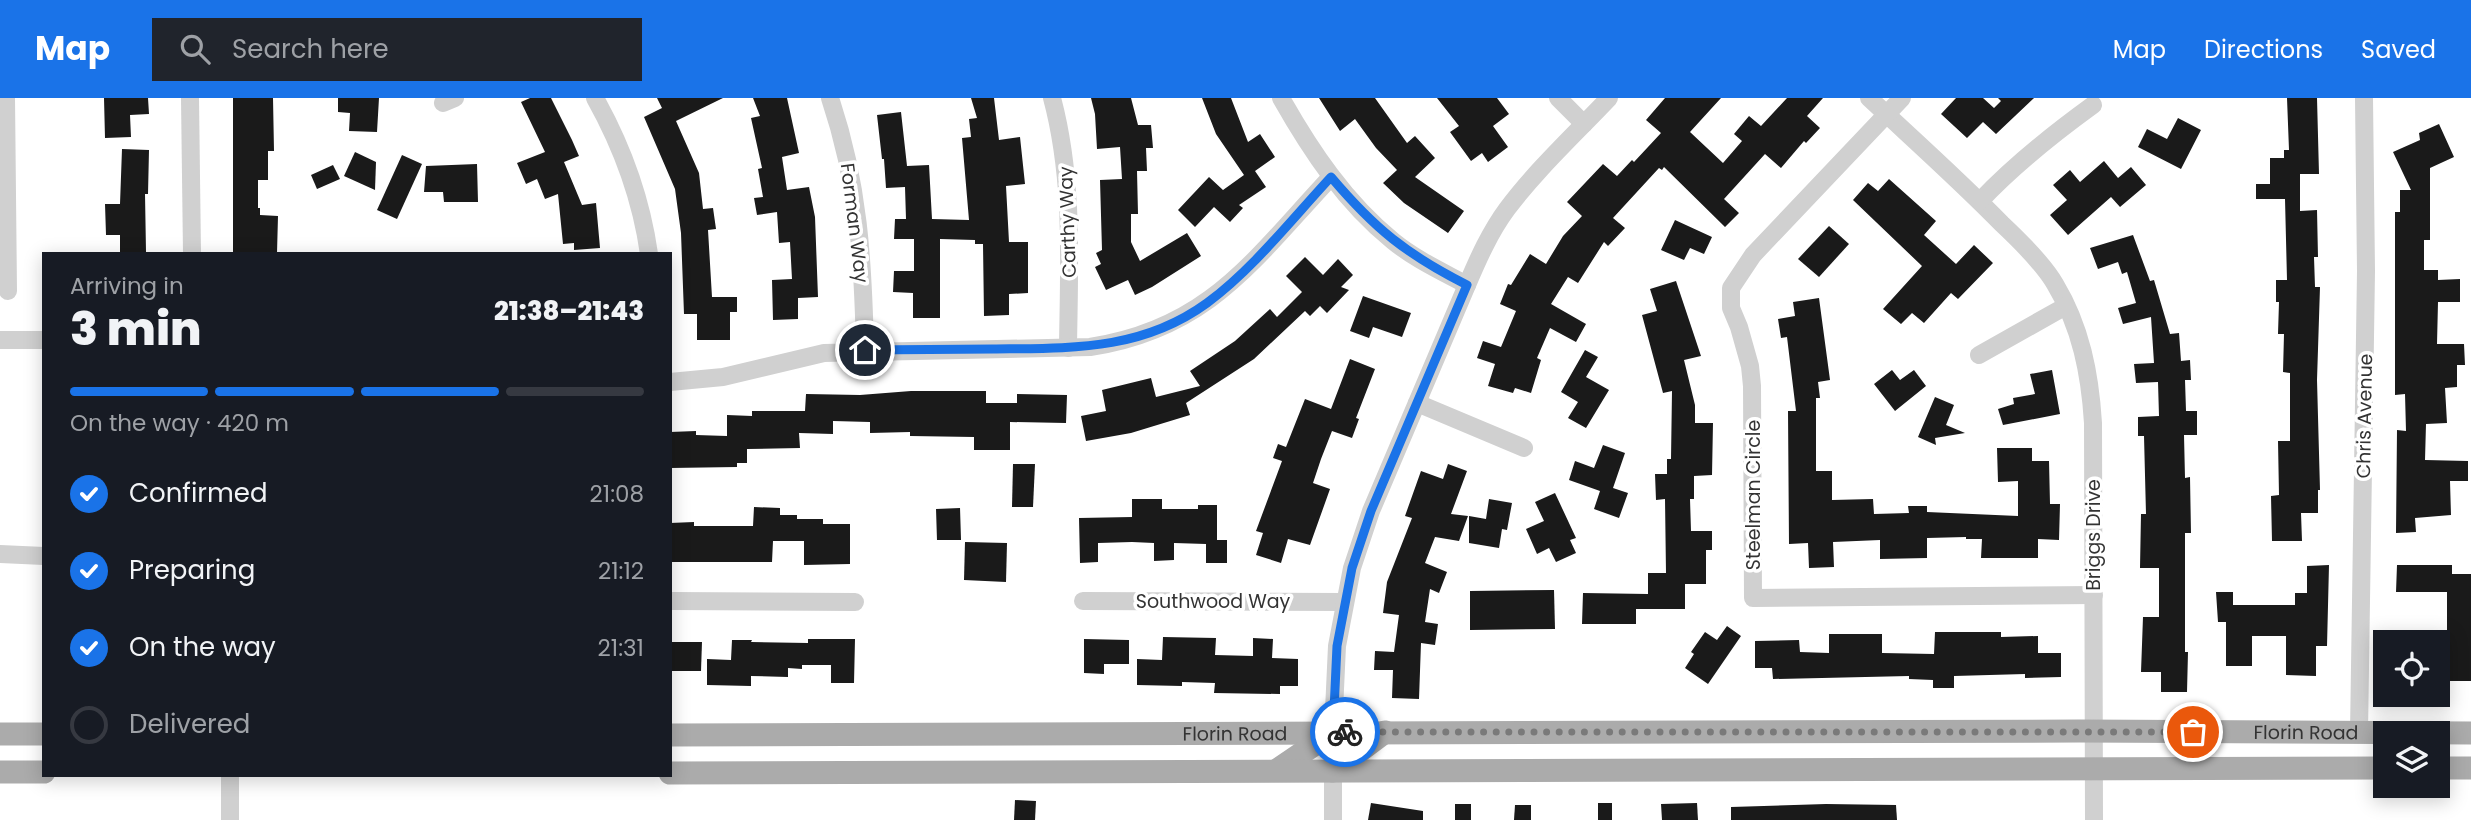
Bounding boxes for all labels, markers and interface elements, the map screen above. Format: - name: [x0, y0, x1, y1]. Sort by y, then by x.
- search box: [152, 18, 642, 81]
- text: Map: [35, 25, 110, 72]
- icon: search: [176, 30, 214, 68]
- text: Search here: [232, 31, 389, 67]
- text: Map: [2113, 33, 2166, 66]
- text: Directions: [2204, 33, 2323, 66]
- text: Saved: [2361, 33, 2436, 66]
- street label: Forman Way: [834, 162, 875, 285]
- street label: Carthy Way: [1052, 165, 1083, 278]
- text: Arriving in: [70, 270, 184, 302]
- text: 21:38–21:43: [494, 293, 644, 329]
- text: 3 min: [70, 297, 202, 361]
- pin: [835, 320, 895, 380]
- icon: home: [846, 331, 884, 369]
- street label: Chris Avenue: [2350, 353, 2379, 479]
- text: On the way · 420 m: [70, 407, 289, 439]
- street label: Steelman Circle: [1740, 420, 1767, 570]
- icon: check: [70, 475, 108, 513]
- text: Confirmed: [129, 475, 267, 511]
- text: 21:08: [590, 478, 644, 510]
- street label: Briggs Drive: [2080, 479, 2107, 591]
- icon: check: [70, 552, 108, 590]
- text: Preparing: [129, 552, 255, 588]
- text: 21:12: [598, 555, 644, 587]
- street label: Southwood Way: [1136, 588, 1291, 615]
- icon: check: [70, 629, 108, 667]
- text: On the way: [129, 629, 276, 665]
- map controls: [2373, 630, 2450, 798]
- button: locate: [2373, 630, 2450, 707]
- text: 21:31: [598, 632, 644, 664]
- courier: [1310, 697, 1380, 767]
- pin: [2163, 702, 2223, 762]
- text: Delivered: [129, 706, 250, 742]
- icon: bike: [1326, 713, 1364, 751]
- icon: bag: [2174, 713, 2212, 751]
- street label: Florin Road: [2253, 719, 2359, 746]
- street label: Florin Road: [1183, 720, 1287, 748]
- button: layers: [2373, 721, 2450, 798]

